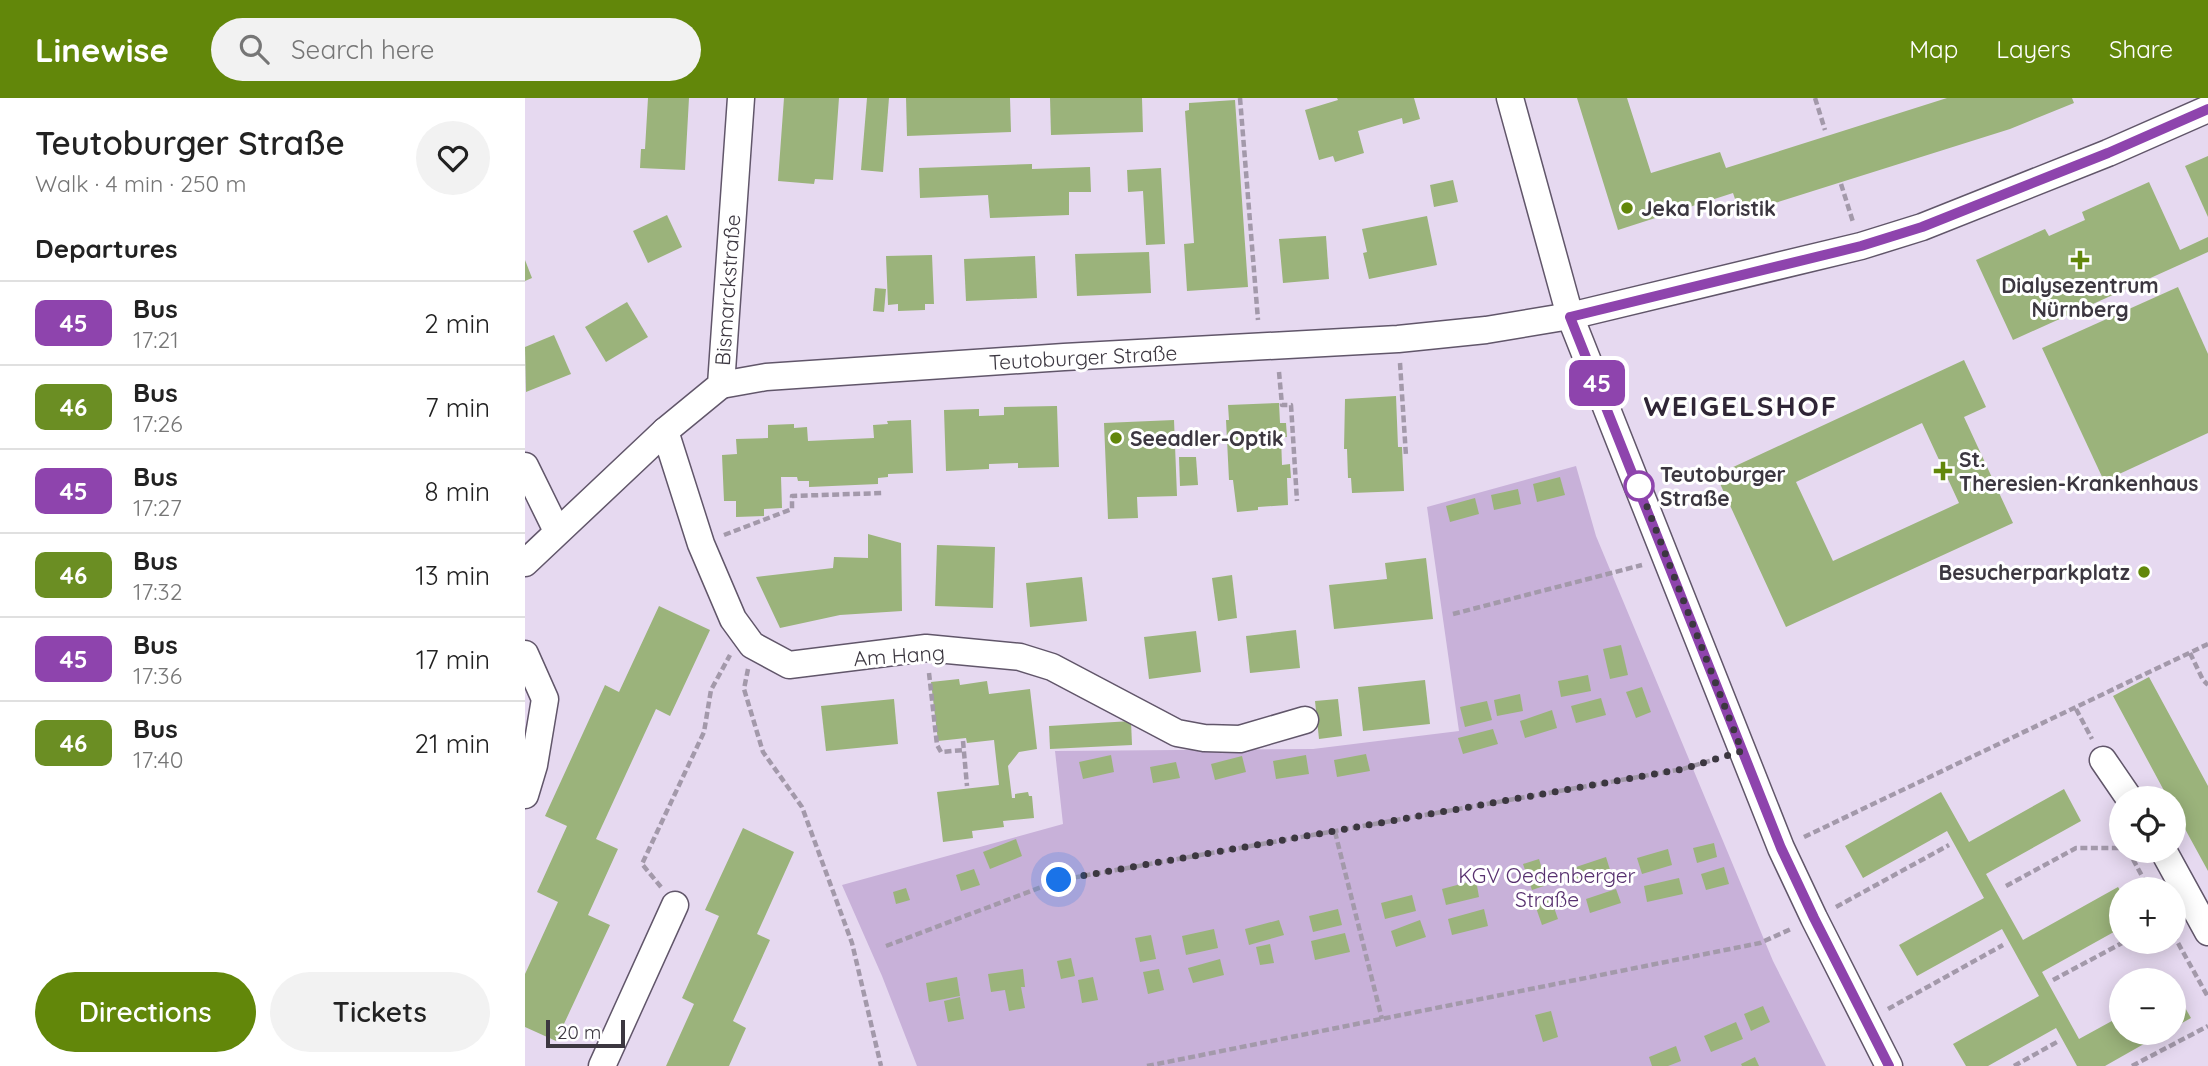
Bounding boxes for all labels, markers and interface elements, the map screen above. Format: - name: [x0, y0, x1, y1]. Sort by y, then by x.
- search box: [211, 18, 701, 81]
- text: Linewise: [35, 29, 169, 70]
- icon: search: [235, 30, 273, 68]
- text: Search here: [291, 33, 435, 66]
- text: Map: [1909, 34, 1958, 64]
- text: Layers: [1996, 34, 2071, 64]
- text: Share: [2109, 34, 2173, 64]
- button: heart: [416, 121, 490, 195]
- text: Teutoburger Straße: [35, 122, 345, 163]
- text: Walk · 4 min · 250 m: [35, 169, 246, 198]
- place label: Jeka Floristik: [1641, 195, 1776, 221]
- marker: Jeka Floristik: [1619, 200, 1635, 216]
- street label: Bismarckstraße: [709, 213, 745, 367]
- text: Departures: [35, 232, 178, 265]
- marker: Dialysezentrum Nürnberg: [2070, 250, 2090, 270]
- place label: Dialysezentrum Nürnberg: [2001, 272, 2159, 322]
- text: Bus: [133, 292, 178, 325]
- text: 2 min: [424, 307, 490, 340]
- text: 45: [60, 308, 87, 338]
- text: 17:21: [133, 325, 179, 354]
- street label: Teutoburger Straße: [988, 339, 1178, 375]
- line badge: 45: [1565, 360, 1629, 406]
- text: 45: [1583, 368, 1611, 398]
- text: Bus: [133, 376, 178, 409]
- district label: WEIGELSHOF: [1643, 388, 1839, 423]
- text: 7 min: [425, 391, 490, 424]
- text: 46: [60, 392, 87, 422]
- text: 17:26: [133, 409, 183, 438]
- place label: Seeadler-Optik: [1130, 425, 1284, 451]
- marker: Seeadler-Optik: [1108, 430, 1124, 446]
- place label: St. Theresien-Krankenhaus: [1959, 446, 2198, 496]
- text: Bus: [133, 460, 178, 493]
- place label: Teutoburger Straße: [1660, 461, 1786, 511]
- marker: St. Theresien-Krankenhaus: [1933, 461, 1953, 481]
- marker: Teutoburger Straße: [1624, 471, 1654, 501]
- text: 8 min: [425, 475, 490, 508]
- text: 45: [60, 476, 87, 506]
- text: 17:27: [133, 493, 182, 522]
- text: Bus: [133, 544, 178, 577]
- text: 13 min: [415, 559, 490, 592]
- place label: Besucherparkplatz: [1938, 559, 2130, 585]
- text: 46: [60, 560, 87, 590]
- marker: Besucherparkplatz: [2136, 564, 2152, 580]
- text: 17:32: [133, 577, 182, 606]
- text: Bus: [133, 628, 178, 661]
- street label: Am Hang: [852, 639, 946, 671]
- text: 17 min: [416, 643, 490, 676]
- text: 45: [60, 644, 87, 674]
- text: 17:36: [133, 661, 182, 690]
- text: Bus: [133, 712, 178, 745]
- text: 21 min: [415, 727, 490, 760]
- text: 46: [60, 728, 87, 758]
- text: 17:40: [133, 745, 183, 774]
- map controls: [2109, 786, 2186, 1045]
- button: locate: [2109, 786, 2186, 863]
- your location: [1041, 862, 1076, 897]
- park label: KGV Oedenberger Straße: [1458, 862, 1636, 912]
- button: +: [2109, 877, 2186, 954]
- button: −: [2109, 968, 2186, 1045]
- button: Directions: [35, 972, 256, 1052]
- button: Tickets: [270, 972, 490, 1052]
- scale bar: [546, 1017, 625, 1049]
- text: 20 m: [557, 1020, 601, 1044]

